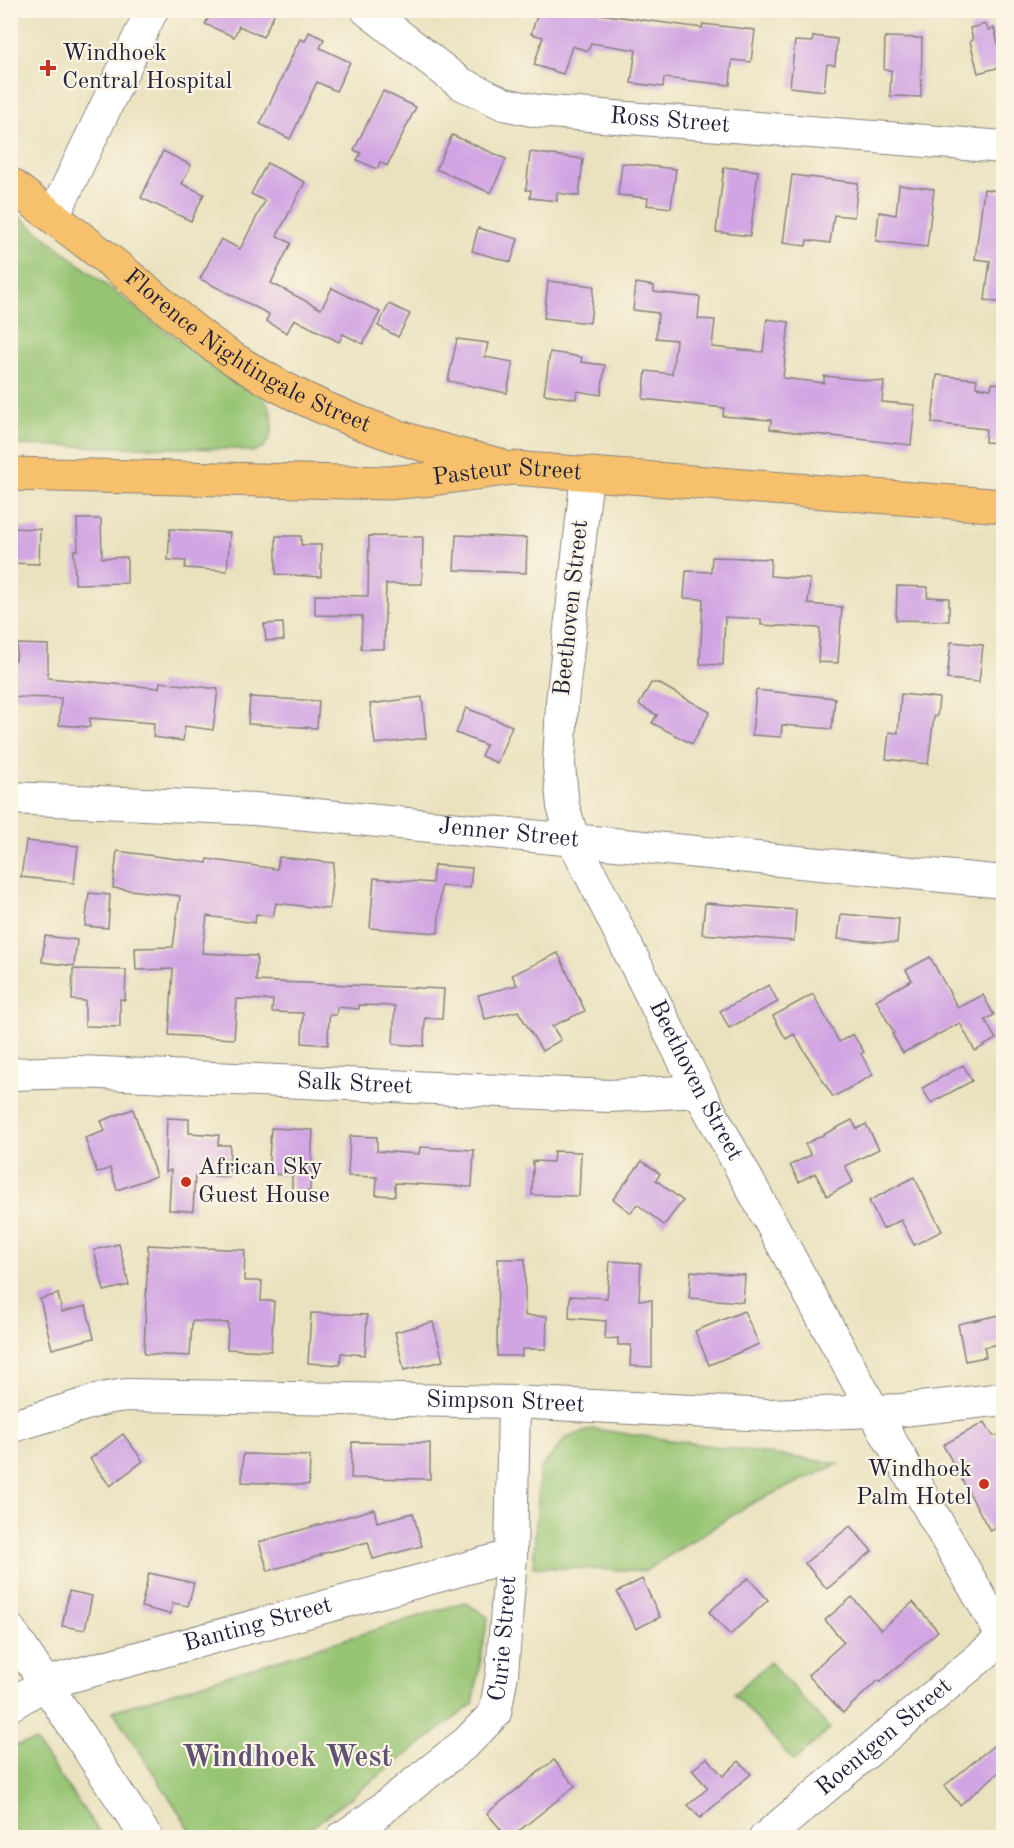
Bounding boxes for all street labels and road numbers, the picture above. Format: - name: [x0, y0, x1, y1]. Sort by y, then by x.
- street label: Ross Street: [609, 105, 731, 138]
- street label: Florence Nightingale Street: [119, 265, 374, 438]
- street label: Pasteur Street: [431, 456, 583, 491]
- street label: Beethoven Street: [551, 519, 593, 697]
- street label: Jenner Street: [437, 815, 580, 853]
- street label: Beethoven Street: [644, 997, 747, 1165]
- street label: Salk Street: [296, 1070, 413, 1099]
- street label: Simpson Street: [426, 1388, 585, 1418]
- street label: Curie Street: [485, 1575, 521, 1704]
- street label: Banting Street: [181, 1593, 335, 1657]
- street label: Roentgen Street: [812, 1674, 957, 1801]

